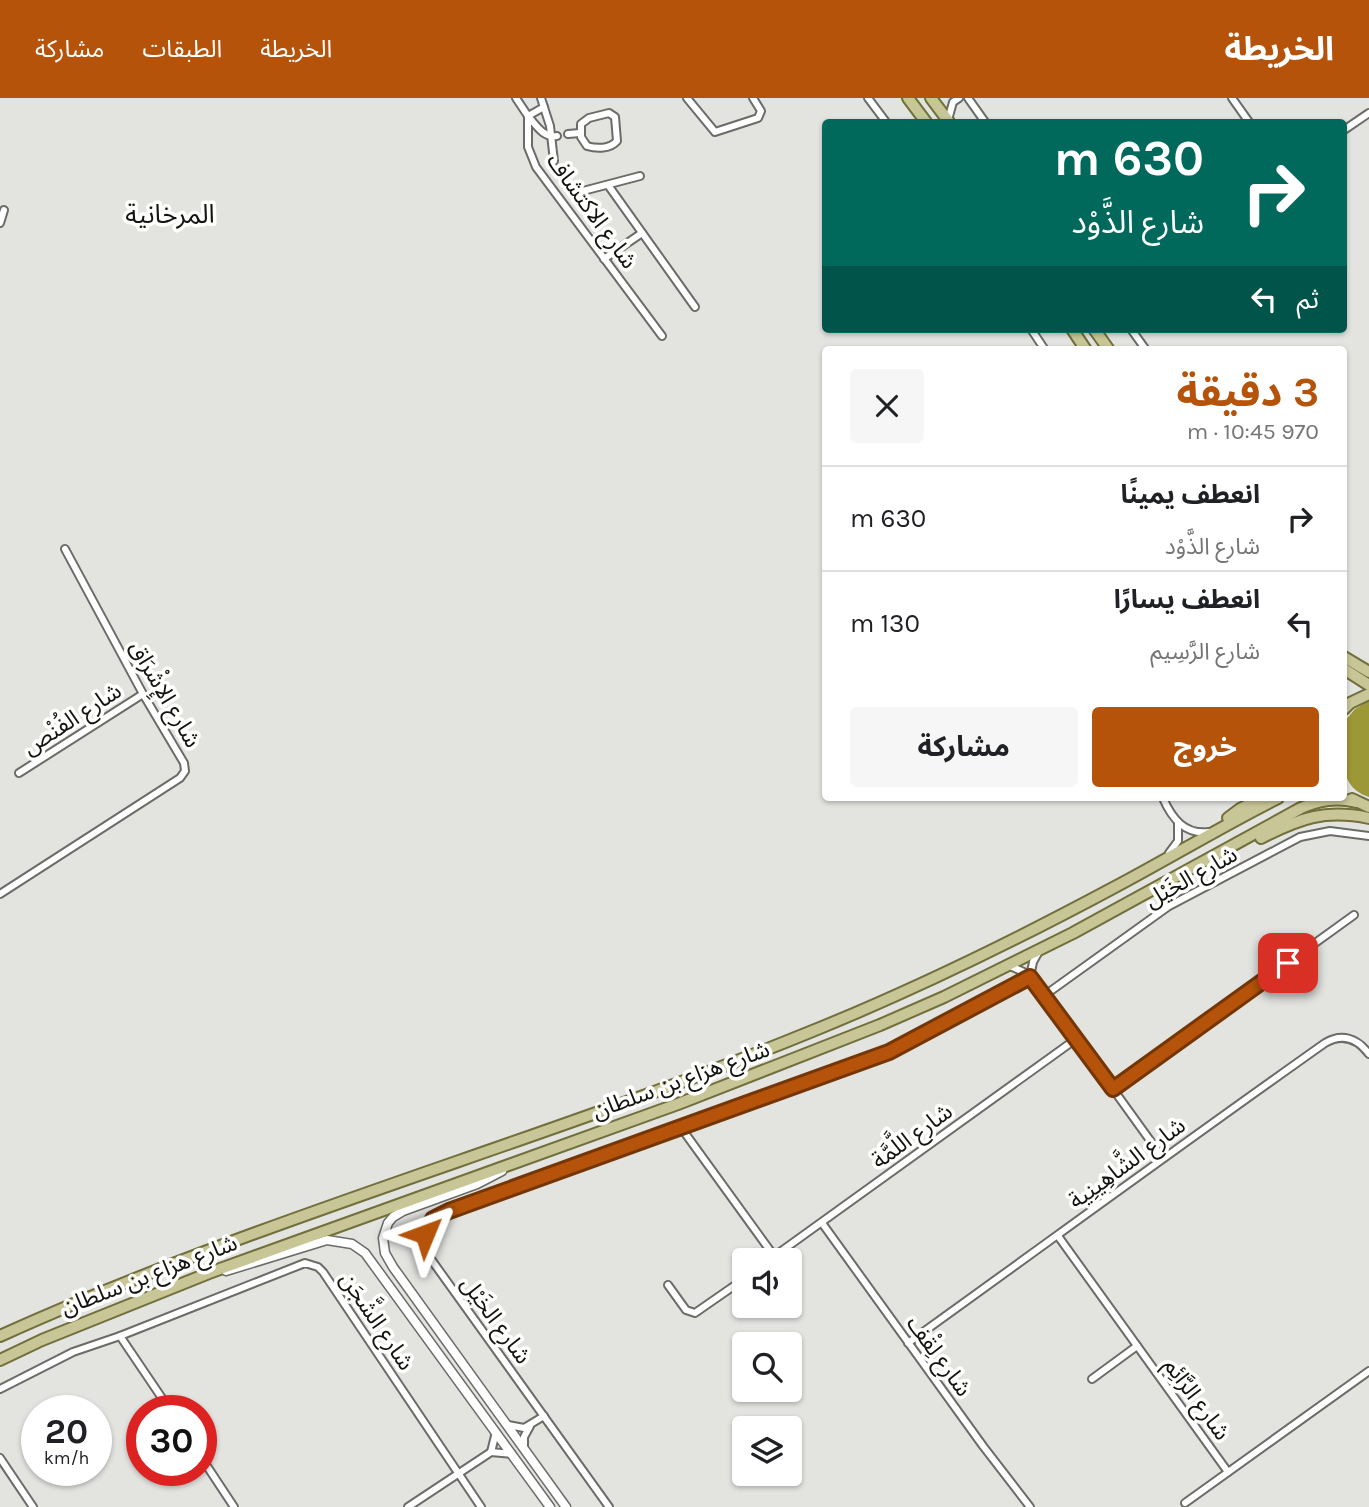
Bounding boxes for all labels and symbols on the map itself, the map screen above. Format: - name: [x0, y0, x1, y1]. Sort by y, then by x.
- street label: شارع الاكتشاف: [539, 148, 643, 276]
- district label: المرخانية: [125, 199, 215, 230]
- street label: شارع الإِشْرَاق: [120, 635, 208, 754]
- street label: شارع الفُنْص: [17, 676, 128, 763]
- street label: شارع الخَيْل: [1140, 841, 1244, 916]
- pin: [1258, 933, 1318, 993]
- street label: شارع هزاع بن سلطان: [589, 1035, 774, 1127]
- street label: شارع اللَّمَّة: [863, 1092, 959, 1177]
- street label: شارع الشَّاهِينِية: [1061, 1108, 1192, 1217]
- position arrow: [388, 1197, 462, 1271]
- street label: شارع هزاع بن سلطان: [57, 1229, 242, 1324]
- street label: شارع الشَّجَن: [332, 1264, 424, 1377]
- street label: شارع الخَيْل: [453, 1271, 537, 1371]
- street label: شارع لِقْف: [898, 1310, 979, 1403]
- street label: شارع الرَّائِم: [1156, 1353, 1236, 1447]
- speed limit sign: 30: [126, 1395, 217, 1486]

